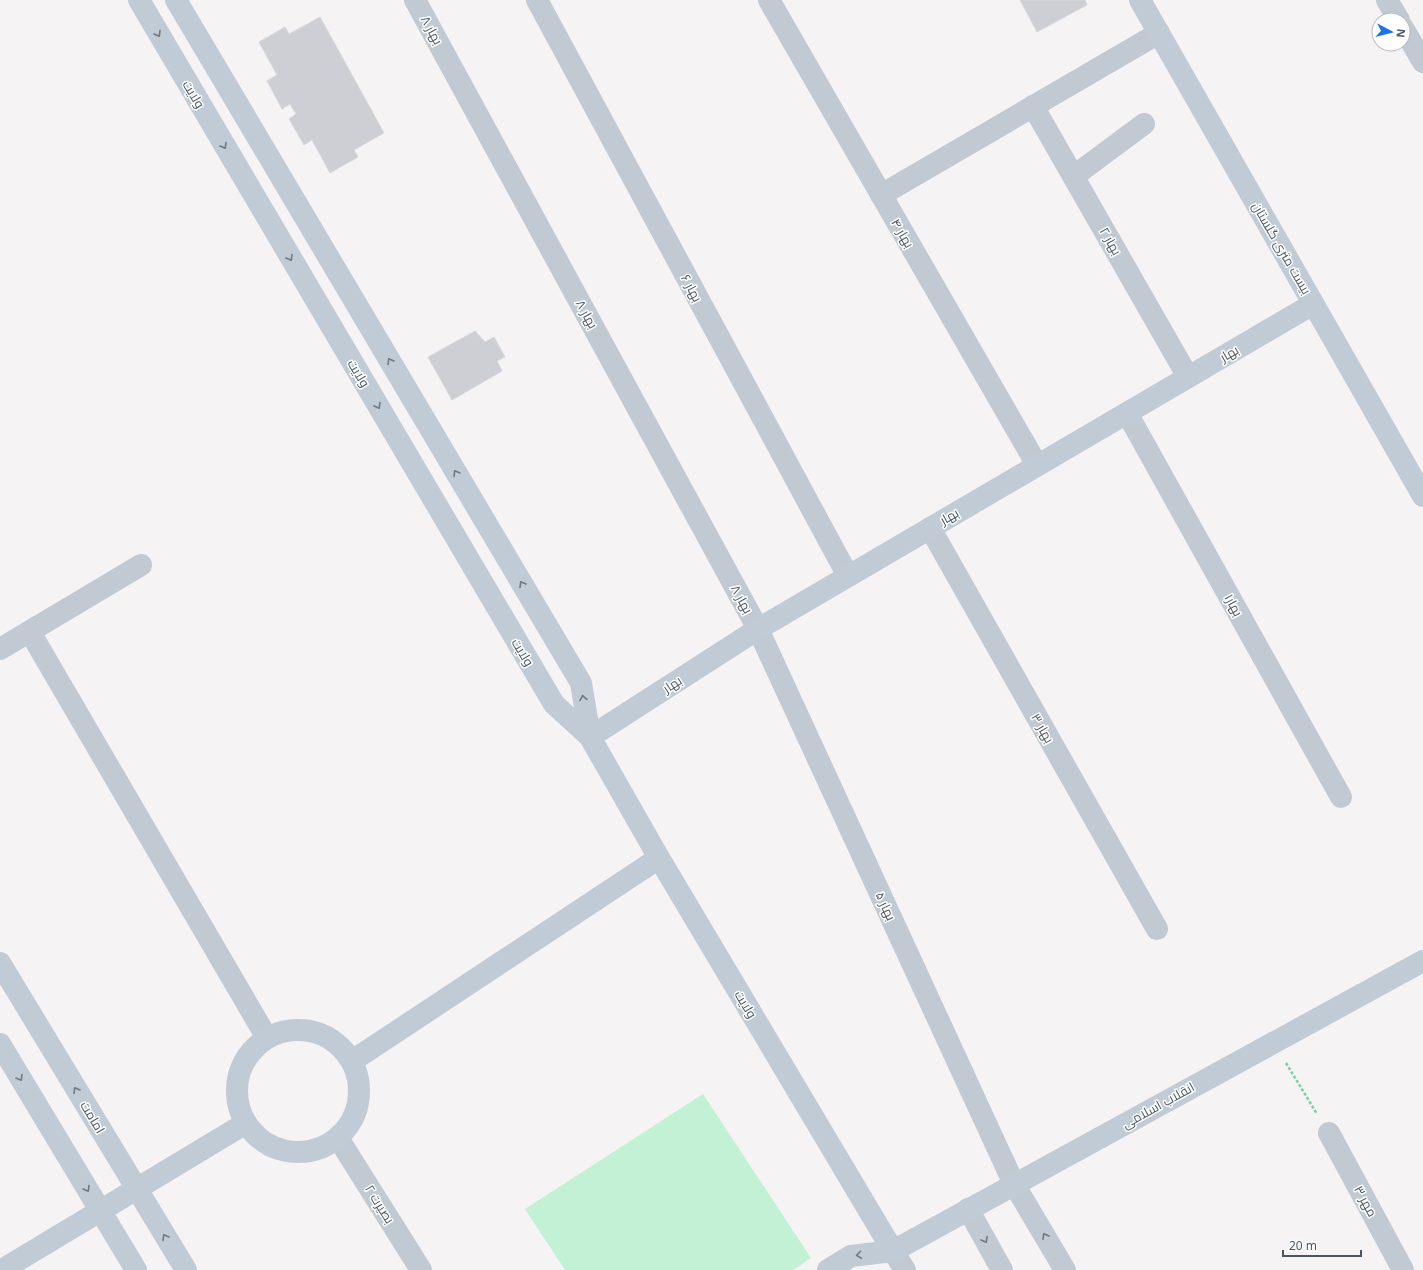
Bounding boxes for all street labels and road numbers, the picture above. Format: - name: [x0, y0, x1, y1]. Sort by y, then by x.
- street label: بهار ۸: [417, 12, 447, 48]
- street label: ولایت: [179, 77, 209, 111]
- street label: بیست متری گلستان: [1248, 199, 1316, 297]
- street label: بهار ۴: [887, 215, 919, 251]
- street label: بهار ۲: [1096, 224, 1126, 258]
- street label: بهار ۶: [677, 271, 707, 305]
- street label: بهار ۸: [572, 296, 602, 332]
- street label: بهار: [1215, 340, 1242, 366]
- street label: ولایت: [344, 356, 374, 390]
- street label: بهار: [935, 503, 962, 529]
- street label: بهار ۸: [727, 581, 757, 617]
- street label: بهار۱: [1220, 590, 1248, 620]
- street label: ولایت: [508, 635, 538, 669]
- street label: بهار: [658, 671, 685, 697]
- street label: بهار ۳: [1027, 710, 1059, 746]
- street label: بهار ۵: [872, 889, 900, 923]
- street label: ولایت: [731, 987, 761, 1021]
- street label: انقلاب اسلامی: [1118, 1078, 1198, 1132]
- street label: امامت: [76, 1098, 110, 1136]
- street label: بصیرت ۲: [361, 1181, 399, 1227]
- street label: مهر ۳: [1350, 1182, 1382, 1220]

